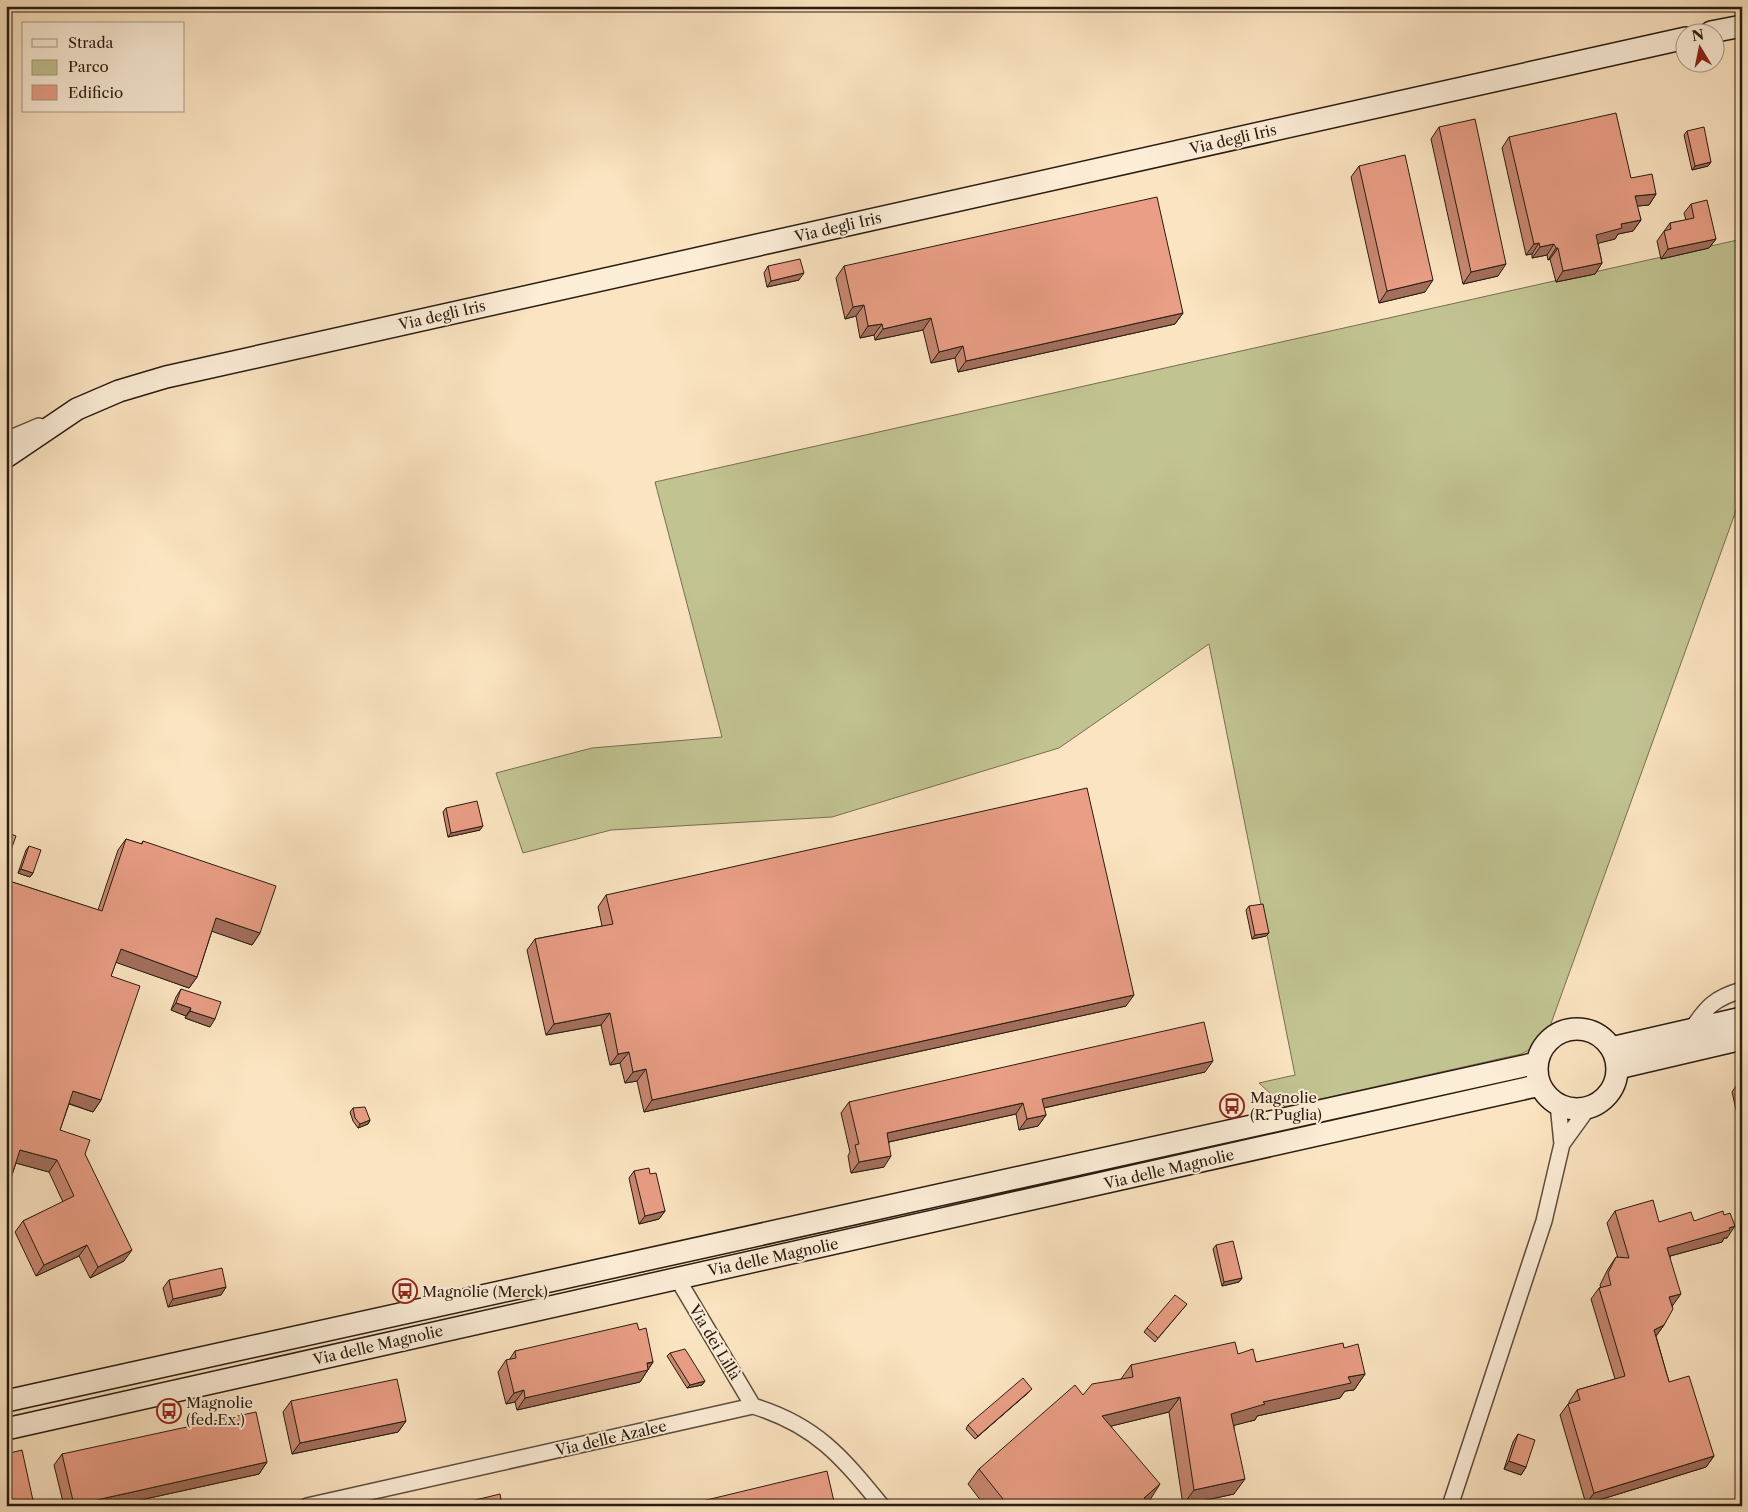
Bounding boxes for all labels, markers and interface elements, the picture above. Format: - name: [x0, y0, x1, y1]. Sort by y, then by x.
- legend: [22, 22, 185, 112]
- north arrow: [1676, 22, 1726, 72]
- text: N: [1690, 25, 1705, 45]
- text: Strada: [68, 33, 114, 52]
- text: Parco: [68, 57, 109, 76]
- text: Edificio: [68, 83, 123, 102]
- street label: Via degli Iris: [1187, 120, 1278, 158]
- street label: Via degli Iris: [792, 208, 883, 246]
- street label: Via degli Iris: [396, 296, 487, 334]
- place label: Magnolie (R. Puglia): [1250, 1088, 1322, 1124]
- bus stop icon: Magnolie (R. Puglia): [1219, 1093, 1245, 1119]
- street label: Via delle Magnolie: [1101, 1145, 1236, 1193]
- street label: Via delle Magnolie: [705, 1234, 840, 1280]
- bus stop icon: Magnolie (Merck): [392, 1278, 418, 1304]
- place label: Magnolie (Merck): [422, 1282, 548, 1301]
- street label: Via dei Lillà: [685, 1300, 745, 1383]
- street label: Via delle Magnolie: [310, 1321, 445, 1369]
- place label: Magnolie (fed.Ex.): [186, 1393, 253, 1429]
- bus stop icon: Magnolie (fed.Ex.): [156, 1398, 182, 1424]
- street label: Via delle Azalee: [553, 1416, 668, 1460]

